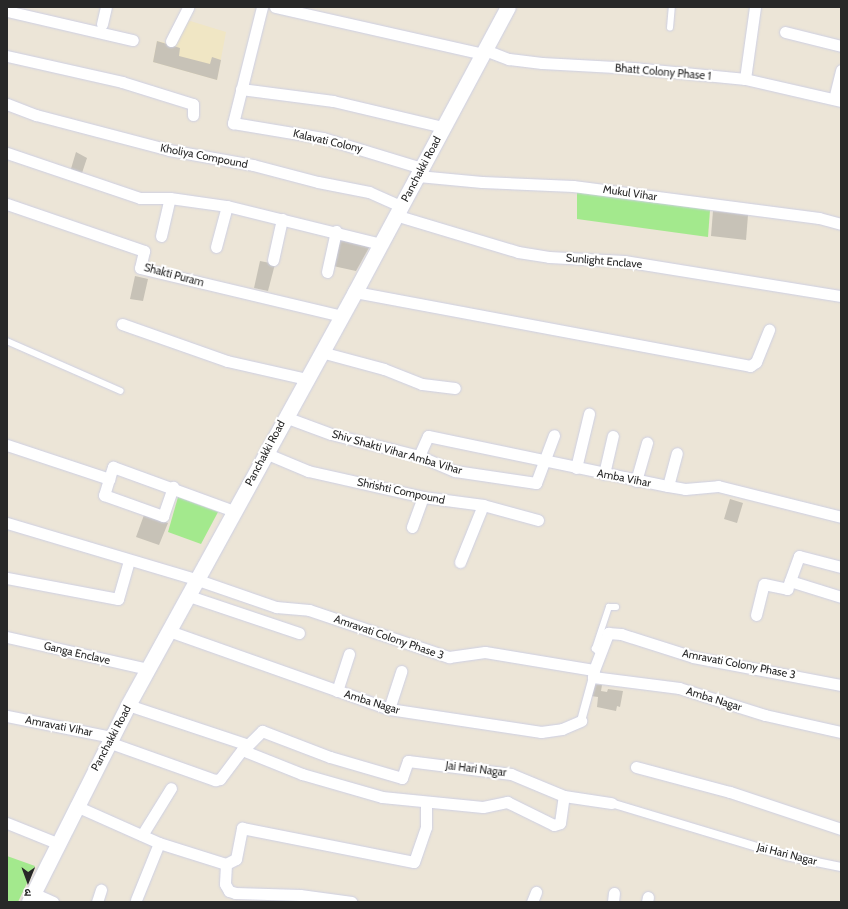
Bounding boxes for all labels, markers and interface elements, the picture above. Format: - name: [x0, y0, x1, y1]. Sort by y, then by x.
- street label: Bhatt Colony Phase 1: [614, 61, 712, 83]
- street label: Kalavati Colony: [292, 127, 364, 155]
- street label: Panchakki Road: [398, 134, 444, 204]
- street label: Kholiya Compound: [159, 141, 249, 171]
- street label: Mukul Vihar: [602, 183, 658, 203]
- street label: Sunlight Enclave: [565, 251, 643, 271]
- street label: Shakti Puram: [143, 261, 205, 289]
- street label: Panchakki Road: [242, 418, 288, 488]
- street label: Shiv Shakti Vihar Amba Vihar: [330, 427, 464, 477]
- street label: Amba Vihar: [596, 466, 652, 490]
- street label: Shrishti Compound: [356, 475, 446, 507]
- street label: Amravati Colony Phase 3: [332, 612, 446, 662]
- street label: Ganga Enclave: [42, 639, 112, 667]
- street label: Amravati Colony Phase 3: [681, 647, 797, 681]
- street label: Amba Nagar: [685, 684, 743, 714]
- street label: Amba Nagar: [343, 687, 401, 717]
- street label: Panchakki Road: [88, 703, 134, 773]
- street label: Amravati Vihar: [24, 713, 94, 739]
- street label: Jai Hari Nagar: [445, 759, 507, 779]
- street label: Jai Hari Nagar: [756, 840, 818, 868]
- north arrow: [8, 861, 48, 901]
- text: उ: [24, 886, 31, 900]

